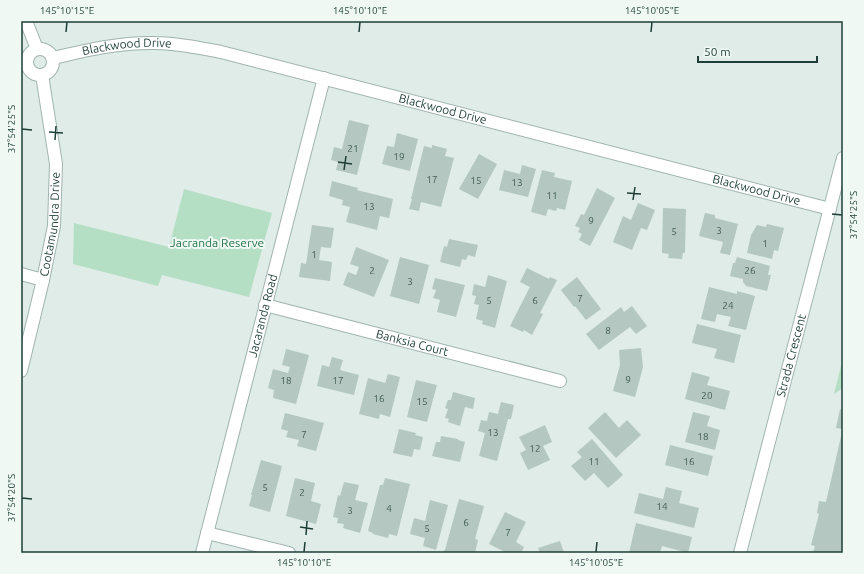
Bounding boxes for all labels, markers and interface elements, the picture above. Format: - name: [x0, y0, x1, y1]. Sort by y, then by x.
- text: 145°10'15"E: [40, 5, 95, 16]
- text: 145°10'10"E: [333, 5, 388, 16]
- text: 145°10'05"E: [625, 5, 680, 16]
- street label: Blackwood Drive: [81, 36, 172, 57]
- scale bar: [698, 38, 817, 64]
- text: 50 m: [704, 45, 731, 58]
- street label: Blackwood Drive: [397, 91, 488, 126]
- text: 37°54'25"S: [6, 105, 17, 153]
- house number: 21: [347, 143, 359, 154]
- house number: 19: [393, 151, 405, 162]
- street label: Cootamundra Drive: [37, 172, 62, 278]
- street label: Blackwood Drive: [711, 172, 802, 207]
- house number: 17: [426, 174, 438, 185]
- house number: 15: [470, 175, 482, 186]
- house number: 13: [511, 177, 523, 188]
- house number: 11: [546, 190, 558, 201]
- text: 37°54'25"S: [848, 191, 859, 239]
- house number: 13: [363, 201, 375, 212]
- house number: 9: [588, 215, 594, 226]
- house number: 3: [716, 225, 722, 236]
- house number: 5: [671, 226, 677, 237]
- park label: Jacranda Reserve: [170, 236, 264, 249]
- house number: 1: [762, 238, 768, 249]
- house number: 1: [311, 249, 317, 260]
- house number: 2: [369, 265, 375, 276]
- house number: 26: [744, 265, 756, 276]
- street label: Jacaranda Road: [246, 273, 279, 358]
- house number: 3: [407, 276, 413, 287]
- house number: 7: [577, 293, 583, 304]
- house number: 5: [486, 295, 492, 306]
- house number: 6: [532, 295, 538, 306]
- house number: 24: [722, 300, 734, 311]
- street label: Strada Crescent: [774, 312, 808, 398]
- house number: 8: [605, 325, 611, 336]
- street label: Banksia Court: [375, 327, 450, 358]
- house number: 9: [625, 374, 631, 385]
- house number: 18: [280, 375, 292, 386]
- house number: 17: [332, 375, 344, 386]
- house number: 20: [701, 390, 713, 401]
- house number: 16: [373, 393, 385, 404]
- house number: 15: [416, 396, 428, 407]
- house number: 13: [487, 427, 499, 438]
- house number: 7: [301, 429, 307, 440]
- house number: 18: [697, 431, 709, 442]
- house number: 12: [529, 443, 541, 454]
- house number: 11: [588, 456, 600, 467]
- house number: 16: [683, 456, 695, 467]
- text: 37°54'20"S: [6, 474, 17, 522]
- house number: 5: [262, 482, 268, 493]
- house number: 2: [299, 487, 305, 498]
- house number: 14: [656, 501, 668, 512]
- house number: 4: [386, 503, 392, 514]
- house number: 3: [347, 505, 353, 516]
- house number: 6: [463, 517, 469, 528]
- house number: 5: [424, 523, 430, 534]
- house number: 7: [505, 527, 511, 538]
- text: 145°10'10"E: [277, 557, 332, 568]
- text: 145°10'05"E: [569, 557, 624, 568]

